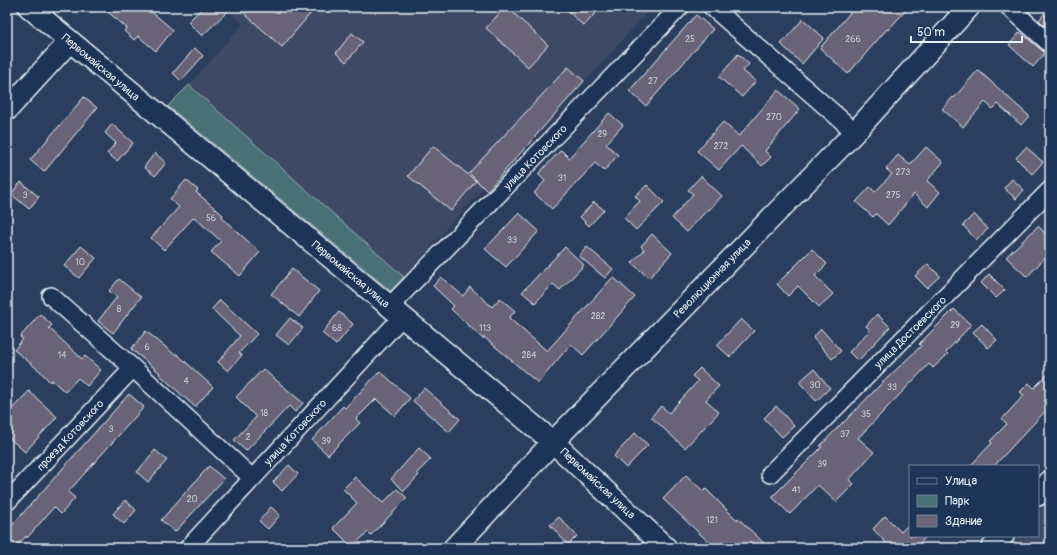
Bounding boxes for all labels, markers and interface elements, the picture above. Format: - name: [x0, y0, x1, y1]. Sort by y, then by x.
- scale bar: [911, 18, 1022, 44]
- text: 50 m: [917, 25, 945, 40]
- street label: Первомайская улица: [59, 31, 142, 104]
- house number: 25: [685, 34, 695, 45]
- house number: 266: [845, 34, 861, 45]
- house number: 27: [648, 76, 658, 87]
- house number: 270: [766, 112, 782, 123]
- street label: улица Котовского: [500, 122, 570, 193]
- house number: 29: [597, 129, 607, 140]
- house number: 272: [714, 141, 728, 152]
- house number: 273: [896, 167, 910, 178]
- house number: 31: [558, 173, 566, 184]
- house number: 3: [22, 190, 28, 201]
- house number: 275: [886, 190, 900, 201]
- house number: 56: [206, 213, 216, 224]
- house number: 33: [507, 235, 517, 246]
- street label: Революционная улица: [671, 236, 754, 321]
- street label: Первомайская улица: [309, 238, 392, 311]
- house number: 10: [75, 257, 85, 268]
- street label: улица Достоевского: [871, 293, 949, 372]
- house number: 8: [117, 304, 122, 315]
- house number: 282: [591, 311, 605, 322]
- house number: 29: [950, 320, 960, 331]
- house number: 68: [332, 323, 342, 334]
- house number: 113: [479, 323, 491, 334]
- house number: 6: [144, 342, 150, 353]
- house number: 14: [58, 350, 67, 361]
- house number: 284: [522, 350, 537, 361]
- house number: 4: [183, 376, 189, 387]
- house number: 30: [809, 380, 821, 391]
- house number: 33: [887, 382, 897, 393]
- street label: проезд Котовского: [34, 397, 107, 474]
- street label: улица Котовского: [261, 397, 329, 469]
- house number: 18: [260, 408, 268, 419]
- house number: 35: [861, 409, 871, 420]
- house number: 3: [108, 424, 114, 435]
- house number: 37: [840, 429, 850, 440]
- house number: 2: [245, 432, 251, 443]
- house number: 39: [321, 436, 331, 447]
- street label: Первомайская улица: [558, 445, 638, 521]
- house number: 39: [817, 459, 827, 470]
- legend: [909, 465, 1039, 537]
- text: Улица: [945, 474, 977, 489]
- house number: 41: [792, 485, 800, 496]
- house number: 20: [186, 494, 198, 505]
- text: Парк: [945, 494, 970, 509]
- text: Здание: [945, 514, 982, 529]
- house number: 121: [706, 515, 718, 526]

